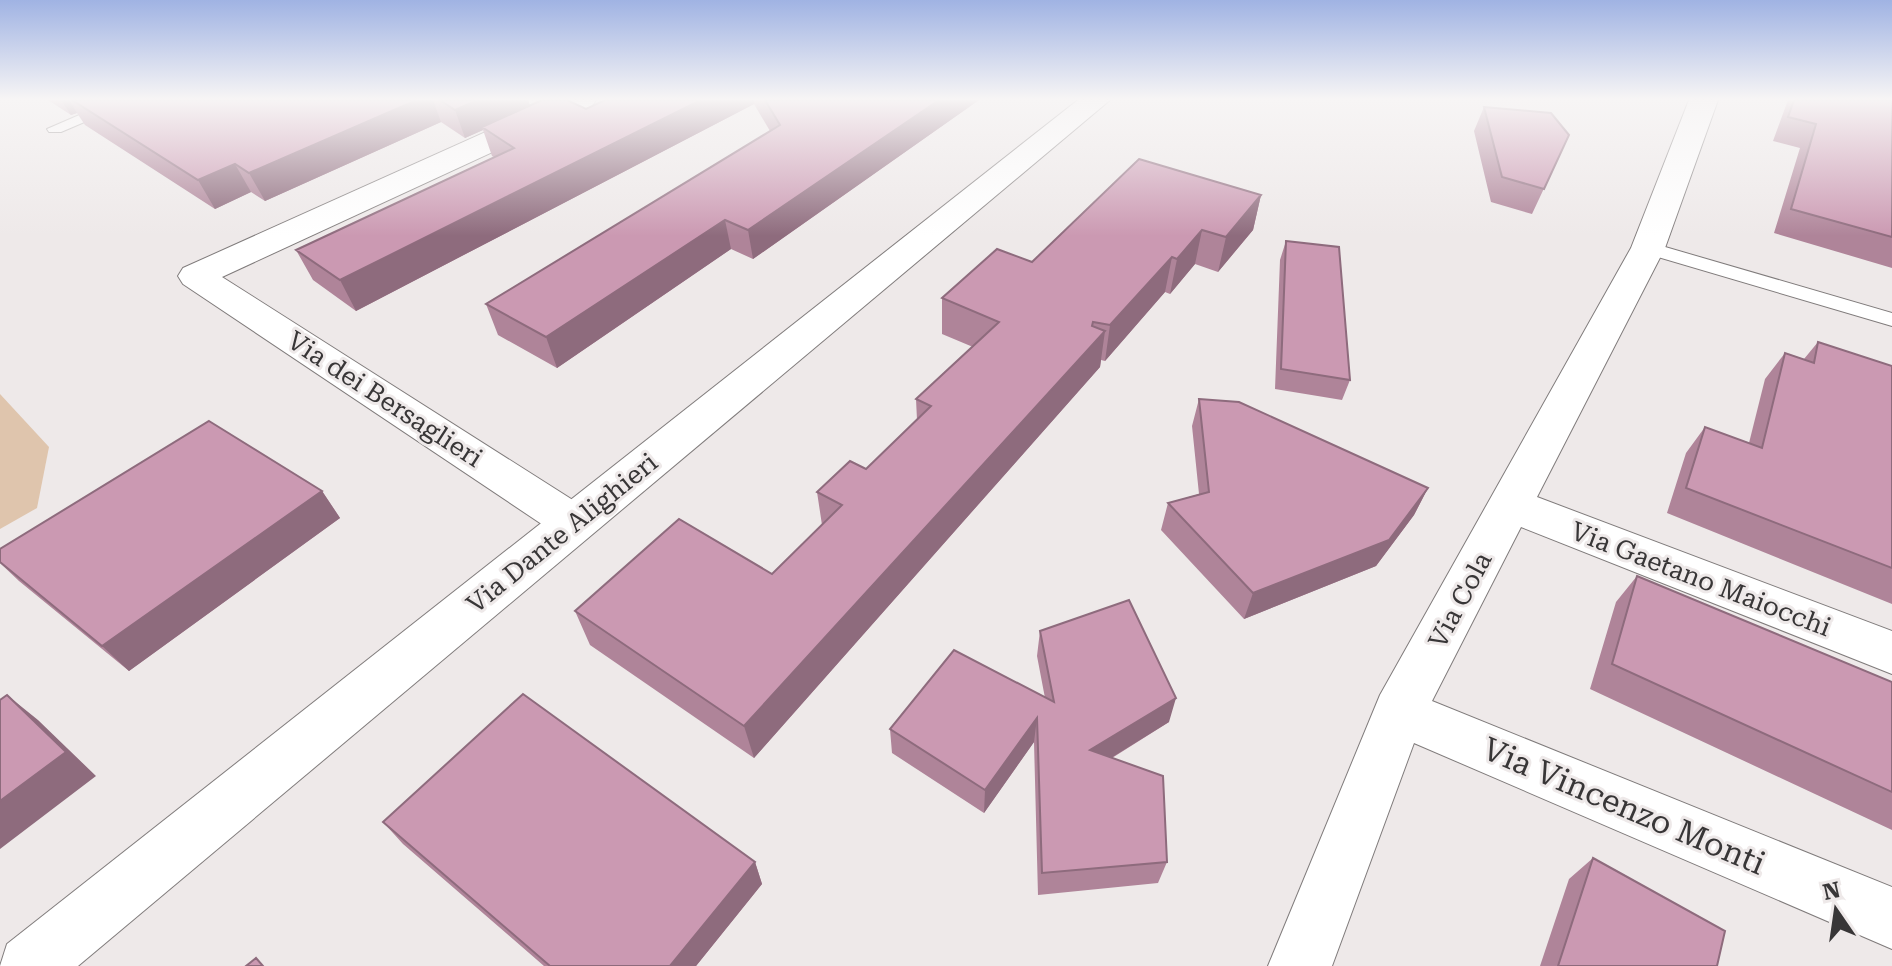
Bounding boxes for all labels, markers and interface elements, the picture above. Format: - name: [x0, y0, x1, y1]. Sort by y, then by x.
- street label: Via dei Bersaglieri: [282, 325, 488, 473]
- street label: Via Dante Alighieri: [461, 447, 663, 619]
- street label: Via Gaetano Maiocchi: [1567, 516, 1835, 642]
- street label: Via Cola: [1422, 547, 1498, 653]
- street label: Via Vincenzo Monti: [1477, 729, 1771, 883]
- north arrow: [1796, 870, 1876, 950]
- text: N: [1821, 877, 1843, 905]

